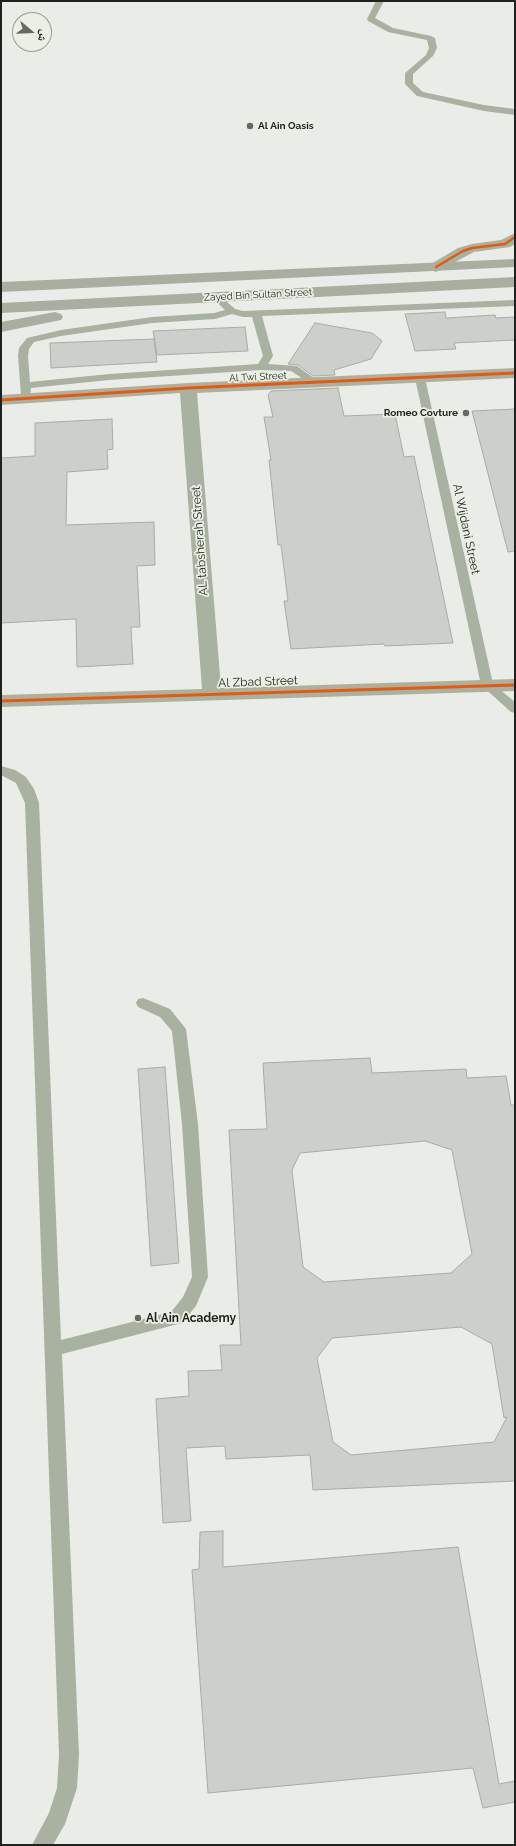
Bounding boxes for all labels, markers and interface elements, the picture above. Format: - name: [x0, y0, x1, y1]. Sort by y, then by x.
- north arrow: [12, 12, 52, 52]
- text: ش: [35, 28, 51, 43]
- place label: Al Ain Oasis: [258, 120, 314, 132]
- marker: Al Ain Oasis: [245, 121, 255, 131]
- street label: Zayed Bin Sultan Street: [204, 286, 312, 304]
- street label: Al Twi Street: [229, 369, 287, 385]
- place label: Romeo Covture: [384, 407, 458, 419]
- marker: Romeo Covture: [461, 408, 471, 418]
- street label: Al Wijdani Street: [449, 482, 483, 576]
- street label: AL tabsherah Street: [189, 486, 211, 596]
- street label: Al Zbad Street: [218, 673, 298, 691]
- place label: Al Ain Academy: [146, 1311, 236, 1325]
- marker: Al Ain Academy: [133, 1313, 143, 1323]

